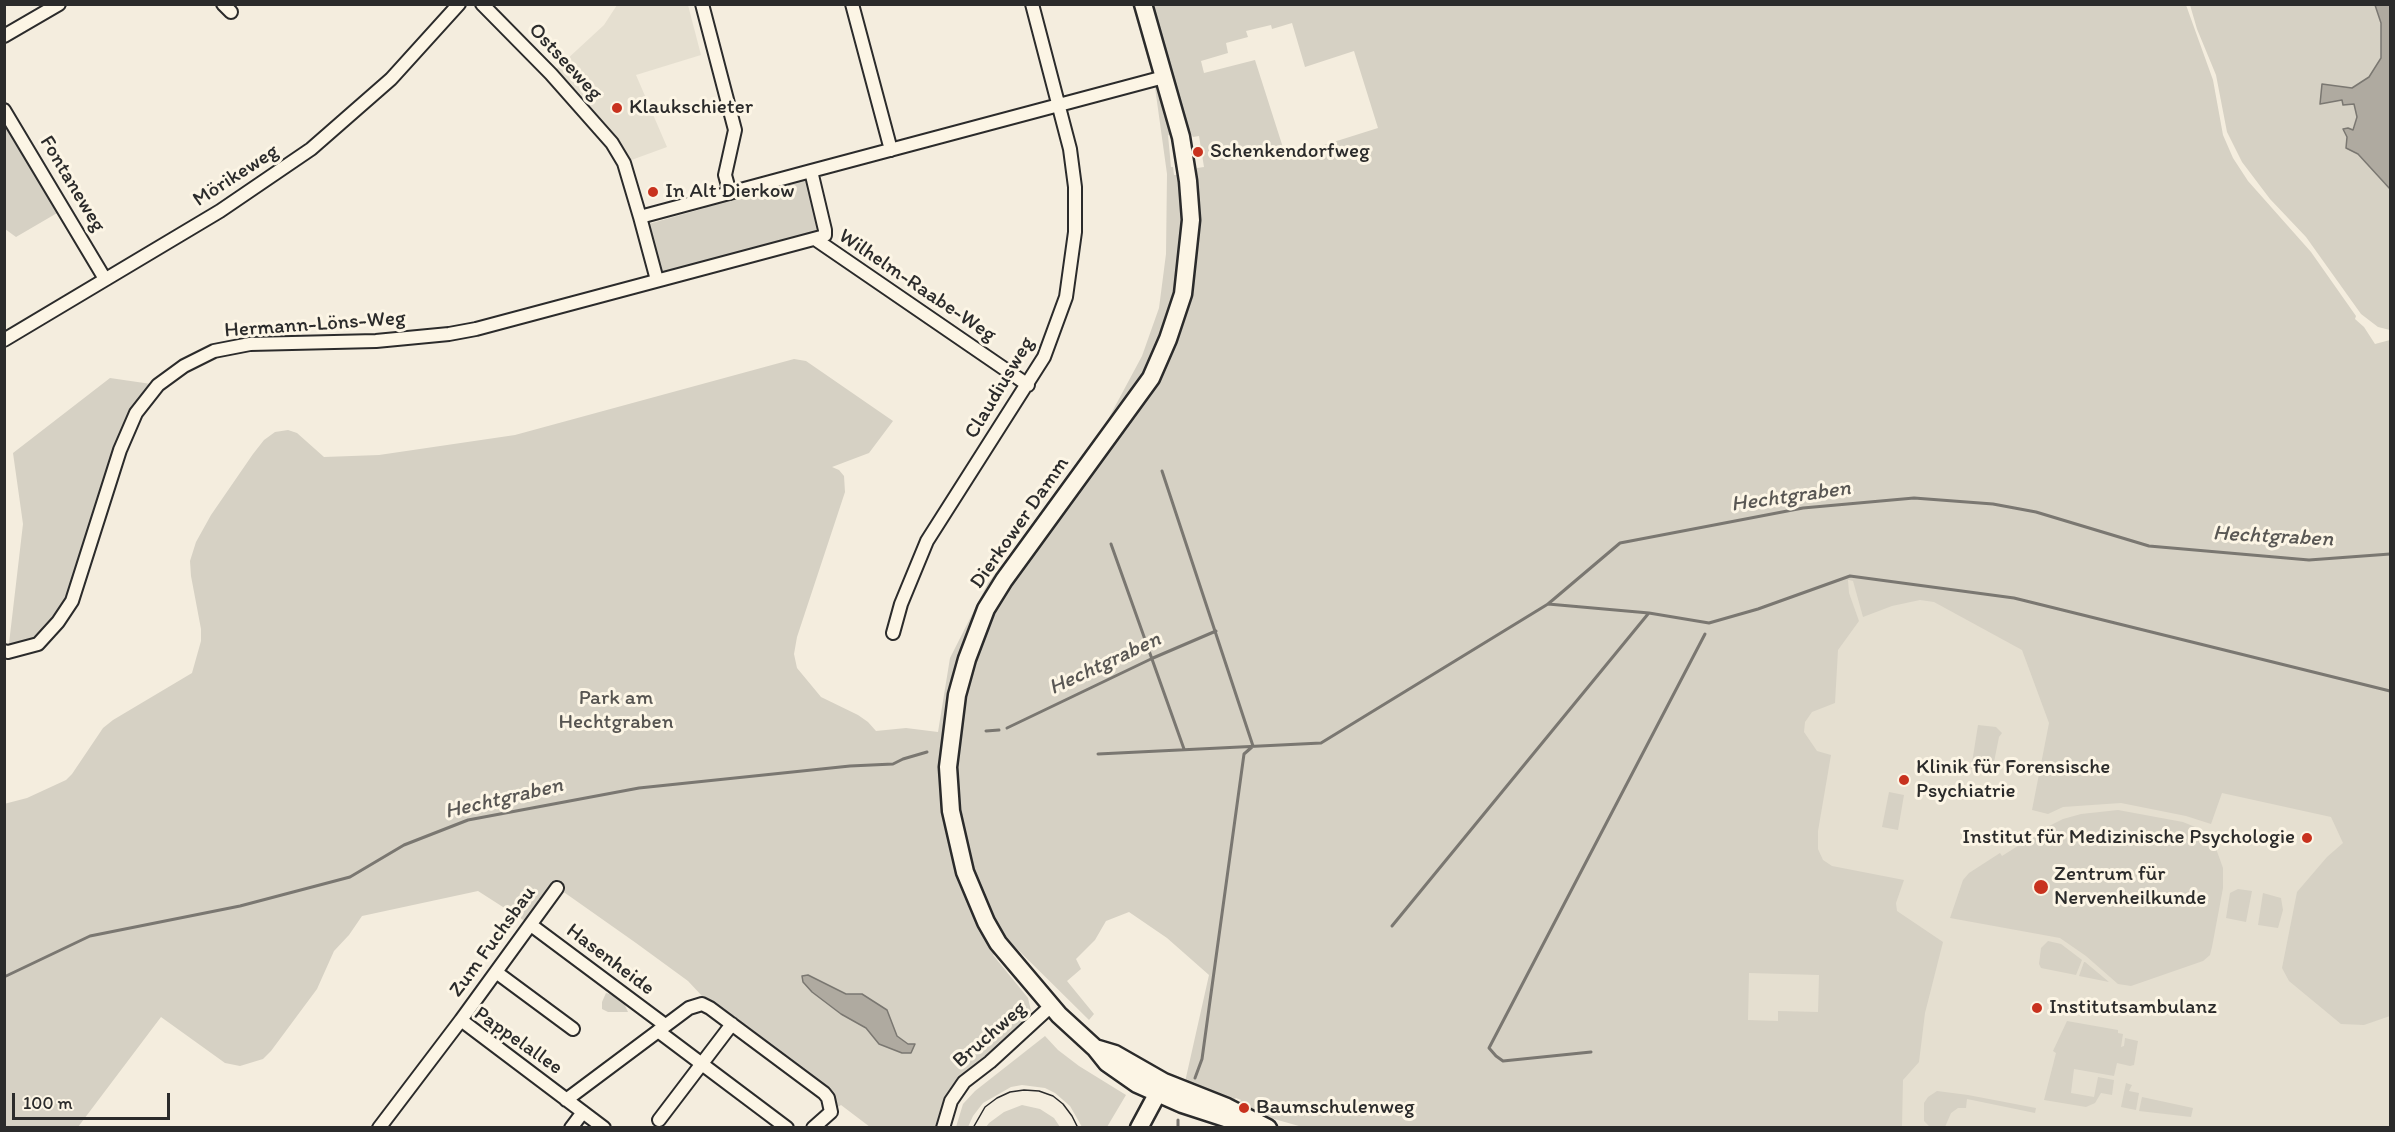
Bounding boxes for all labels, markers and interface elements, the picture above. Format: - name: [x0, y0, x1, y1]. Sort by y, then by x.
- street label: Ostseeweg: [523, 18, 607, 106]
- place label: Klaukschieter: [629, 95, 753, 121]
- marker: Klaukschieter: [610, 101, 624, 115]
- street label: Fontaneweg: [33, 131, 111, 237]
- street label: Mörikeweg: [189, 139, 283, 213]
- place label: Schenkendorfweg: [1210, 139, 1370, 165]
- marker: Schenkendorfweg: [1191, 145, 1205, 159]
- place label: In Alt Dierkow: [665, 179, 795, 205]
- marker: In Alt Dierkow: [646, 185, 660, 199]
- street label: Wilhelm-Raabe-Weg: [833, 224, 1001, 348]
- street label: Hermann-Löns-Weg: [224, 306, 406, 344]
- street label: Claudiusweg: [960, 332, 1040, 444]
- street label: Dierkower Damm: [965, 452, 1075, 594]
- water label: Hechtgraben: [1730, 476, 1852, 518]
- water label: Hechtgraben: [2212, 521, 2334, 553]
- water label: Hechtgraben: [1045, 627, 1165, 701]
- park label: Park am Hechtgraben: [558, 686, 674, 736]
- place label: Klinik für Forensische Psychiatrie: [1916, 755, 2110, 805]
- water label: Hechtgraben: [442, 773, 566, 825]
- marker: Klinik für Forensische Psychiatrie: [1897, 773, 1911, 787]
- place label: Institut für Medizinische Psychologie: [1962, 825, 2295, 851]
- marker: Institut für Medizinische Psychologie: [2300, 831, 2314, 845]
- place label: Zentrum für Nervenheilkunde: [2054, 862, 2206, 912]
- marker: Zentrum für Nervenheilkunde: [2032, 878, 2050, 896]
- street label: Zum Fuchsbau: [444, 882, 542, 1002]
- street label: Hasenheide: [561, 919, 659, 1001]
- place label: Institutsambulanz: [2049, 995, 2217, 1021]
- street label: Bruchweg: [948, 996, 1032, 1074]
- street label: Pappelallee: [469, 1001, 567, 1081]
- marker: Institutsambulanz: [2030, 1001, 2044, 1015]
- scale bar: [15, 1081, 172, 1119]
- text: 100 m: [23, 1092, 73, 1114]
- place label: Baumschulenweg: [1256, 1095, 1415, 1121]
- marker: Baumschulenweg: [1237, 1101, 1251, 1115]

